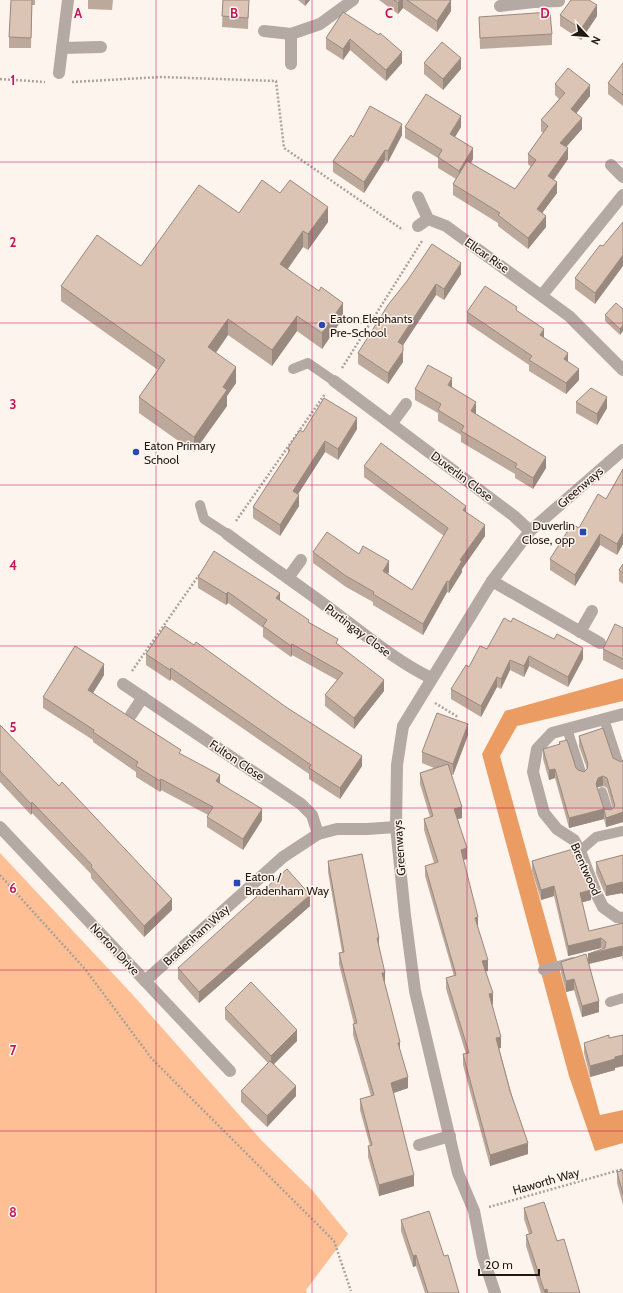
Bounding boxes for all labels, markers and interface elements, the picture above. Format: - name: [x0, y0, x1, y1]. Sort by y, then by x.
- text: A: [74, 5, 83, 21]
- text: B: [230, 5, 238, 21]
- text: C: [385, 5, 393, 21]
- text: D: [540, 5, 550, 21]
- north arrow: [567, 16, 607, 56]
- text: N: [588, 34, 604, 47]
- text: 1: [11, 72, 15, 88]
- text: 2: [10, 234, 17, 250]
- street label: Ellcar Rise: [462, 234, 512, 276]
- place label: Eaton Elephants Pre-School: [330, 311, 412, 340]
- marker: Eaton Elephants Pre-School: [317, 320, 327, 330]
- text: 3: [9, 396, 17, 412]
- place label: Eaton Primary School: [144, 438, 216, 467]
- marker: Eaton Primary School: [131, 447, 141, 457]
- street label: Duverlin Close: [428, 448, 496, 504]
- street label: Greenways: [554, 463, 606, 511]
- place label: Duverlin Close, opp: [522, 518, 575, 547]
- marker: Duverlin Close, opp: [578, 527, 588, 537]
- text: 4: [9, 557, 17, 573]
- street label: Purtingay Close: [322, 600, 394, 660]
- text: 5: [10, 719, 17, 735]
- street label: Fulton Close: [207, 736, 267, 784]
- street label: Greenways: [390, 820, 408, 876]
- street label: Brentwood: [568, 840, 604, 898]
- place label: Eaton / Bradenham Way: [245, 869, 329, 898]
- marker: Eaton / Bradenham Way: [232, 878, 242, 888]
- text: 6: [9, 880, 17, 896]
- street label: Bradenham Way: [160, 901, 232, 969]
- street label: Norton Drive: [87, 920, 143, 978]
- text: 7: [10, 1042, 17, 1058]
- street label: Haworth Way: [511, 1164, 581, 1198]
- text: 8: [9, 1204, 17, 1220]
- scale bar: [479, 1251, 539, 1277]
- text: 20 m: [485, 1257, 513, 1272]

